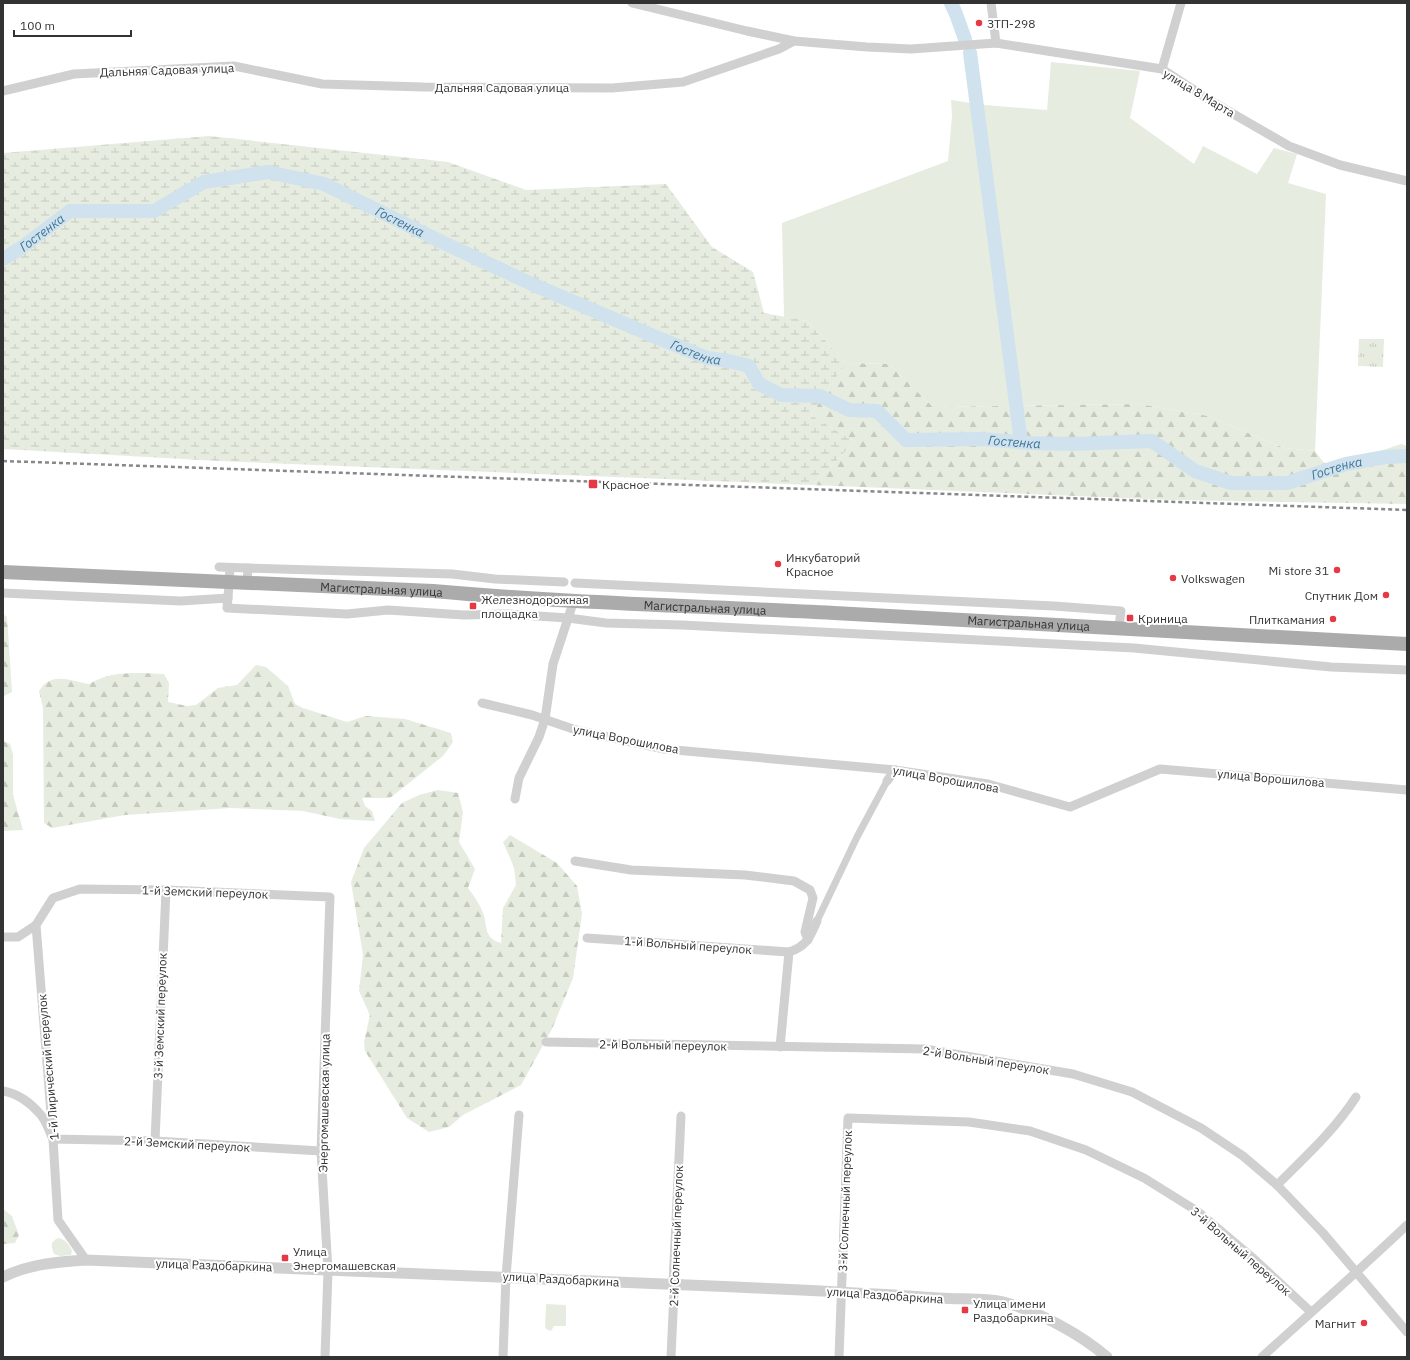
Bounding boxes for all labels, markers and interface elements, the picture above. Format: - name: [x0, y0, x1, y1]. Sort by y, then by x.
- scale bar: [14, 12, 131, 38]
- place label: ЗТП-298: [987, 16, 1036, 31]
- text: 100 m: [20, 18, 55, 33]
- marker: ЗТП-298: [974, 18, 984, 28]
- street label: Дальняя Садовая улица: [100, 60, 235, 80]
- street label: улица 8 Марта: [1160, 66, 1238, 121]
- street label: Дальняя Садовая улица: [435, 80, 570, 95]
- water label: Гостенка: [373, 202, 427, 241]
- water label: Гостенка: [16, 210, 68, 255]
- water label: Гостенка: [668, 336, 722, 368]
- water label: Гостенка: [988, 431, 1041, 452]
- water label: Гостенка: [1309, 453, 1364, 483]
- place label: Красное: [602, 477, 650, 492]
- marker: Красное: [587, 478, 599, 490]
- place label: Инкубаторий Красное: [786, 550, 860, 579]
- marker: Инкубаторий Красное: [773, 559, 783, 569]
- place label: Mi store 31: [1269, 563, 1329, 578]
- marker: Mi store 31: [1332, 565, 1342, 575]
- place label: Volkswagen: [1181, 571, 1245, 586]
- marker: Volkswagen: [1168, 573, 1178, 583]
- street label: Магистральная улица: [320, 579, 444, 599]
- place label: Спутник Дом: [1305, 588, 1378, 603]
- marker: Спутник Дом: [1381, 590, 1391, 600]
- place label: Железнодорожная площадка: [481, 592, 589, 621]
- street label: Магистральная улица: [643, 597, 767, 617]
- marker: Железнодорожная площадка: [468, 601, 478, 611]
- place label: Криница: [1138, 611, 1188, 626]
- street label: Магистральная улица: [967, 612, 1091, 633]
- place label: Плиткамания: [1249, 612, 1325, 627]
- marker: Криница: [1125, 613, 1135, 623]
- marker: Плиткамания: [1328, 614, 1338, 624]
- street label: улица Ворошилова: [572, 721, 681, 757]
- street label: улица Ворошилова: [892, 762, 1001, 796]
- street label: улица Ворошилова: [1217, 766, 1326, 790]
- street label: 1-й Земский переулок: [142, 882, 269, 902]
- street label: 1-й Вольный переулок: [624, 933, 753, 957]
- street label: 3-й Земский переулок: [150, 952, 170, 1079]
- street label: 1-й Лирический переулок: [34, 993, 62, 1141]
- street label: Энергомашевская улица: [315, 1033, 333, 1173]
- street label: 2-й Вольный переулок: [599, 1036, 727, 1054]
- street label: 2-й Вольный переулок: [922, 1043, 1051, 1077]
- street label: 3-й Солнечный переулок: [835, 1130, 855, 1272]
- street label: 2-й Земский переулок: [124, 1133, 251, 1155]
- street label: 2-й Солнечный переулок: [666, 1165, 686, 1307]
- street label: 3-й Вольный переулок: [1188, 1203, 1294, 1299]
- place label: Улица Энергомашевская: [293, 1244, 396, 1273]
- marker: Улица Энергомашевская: [280, 1253, 290, 1263]
- street label: улица Раздобаркина: [155, 1255, 273, 1275]
- street label: улица Раздобаркина: [502, 1268, 620, 1290]
- street label: улица Раздобаркина: [826, 1283, 944, 1307]
- place label: Улица имени Раздобаркина: [973, 1296, 1054, 1325]
- marker: Улица имени Раздобаркина: [960, 1305, 970, 1315]
- place label: Магнит: [1315, 1316, 1356, 1331]
- marker: Магнит: [1359, 1318, 1369, 1328]

